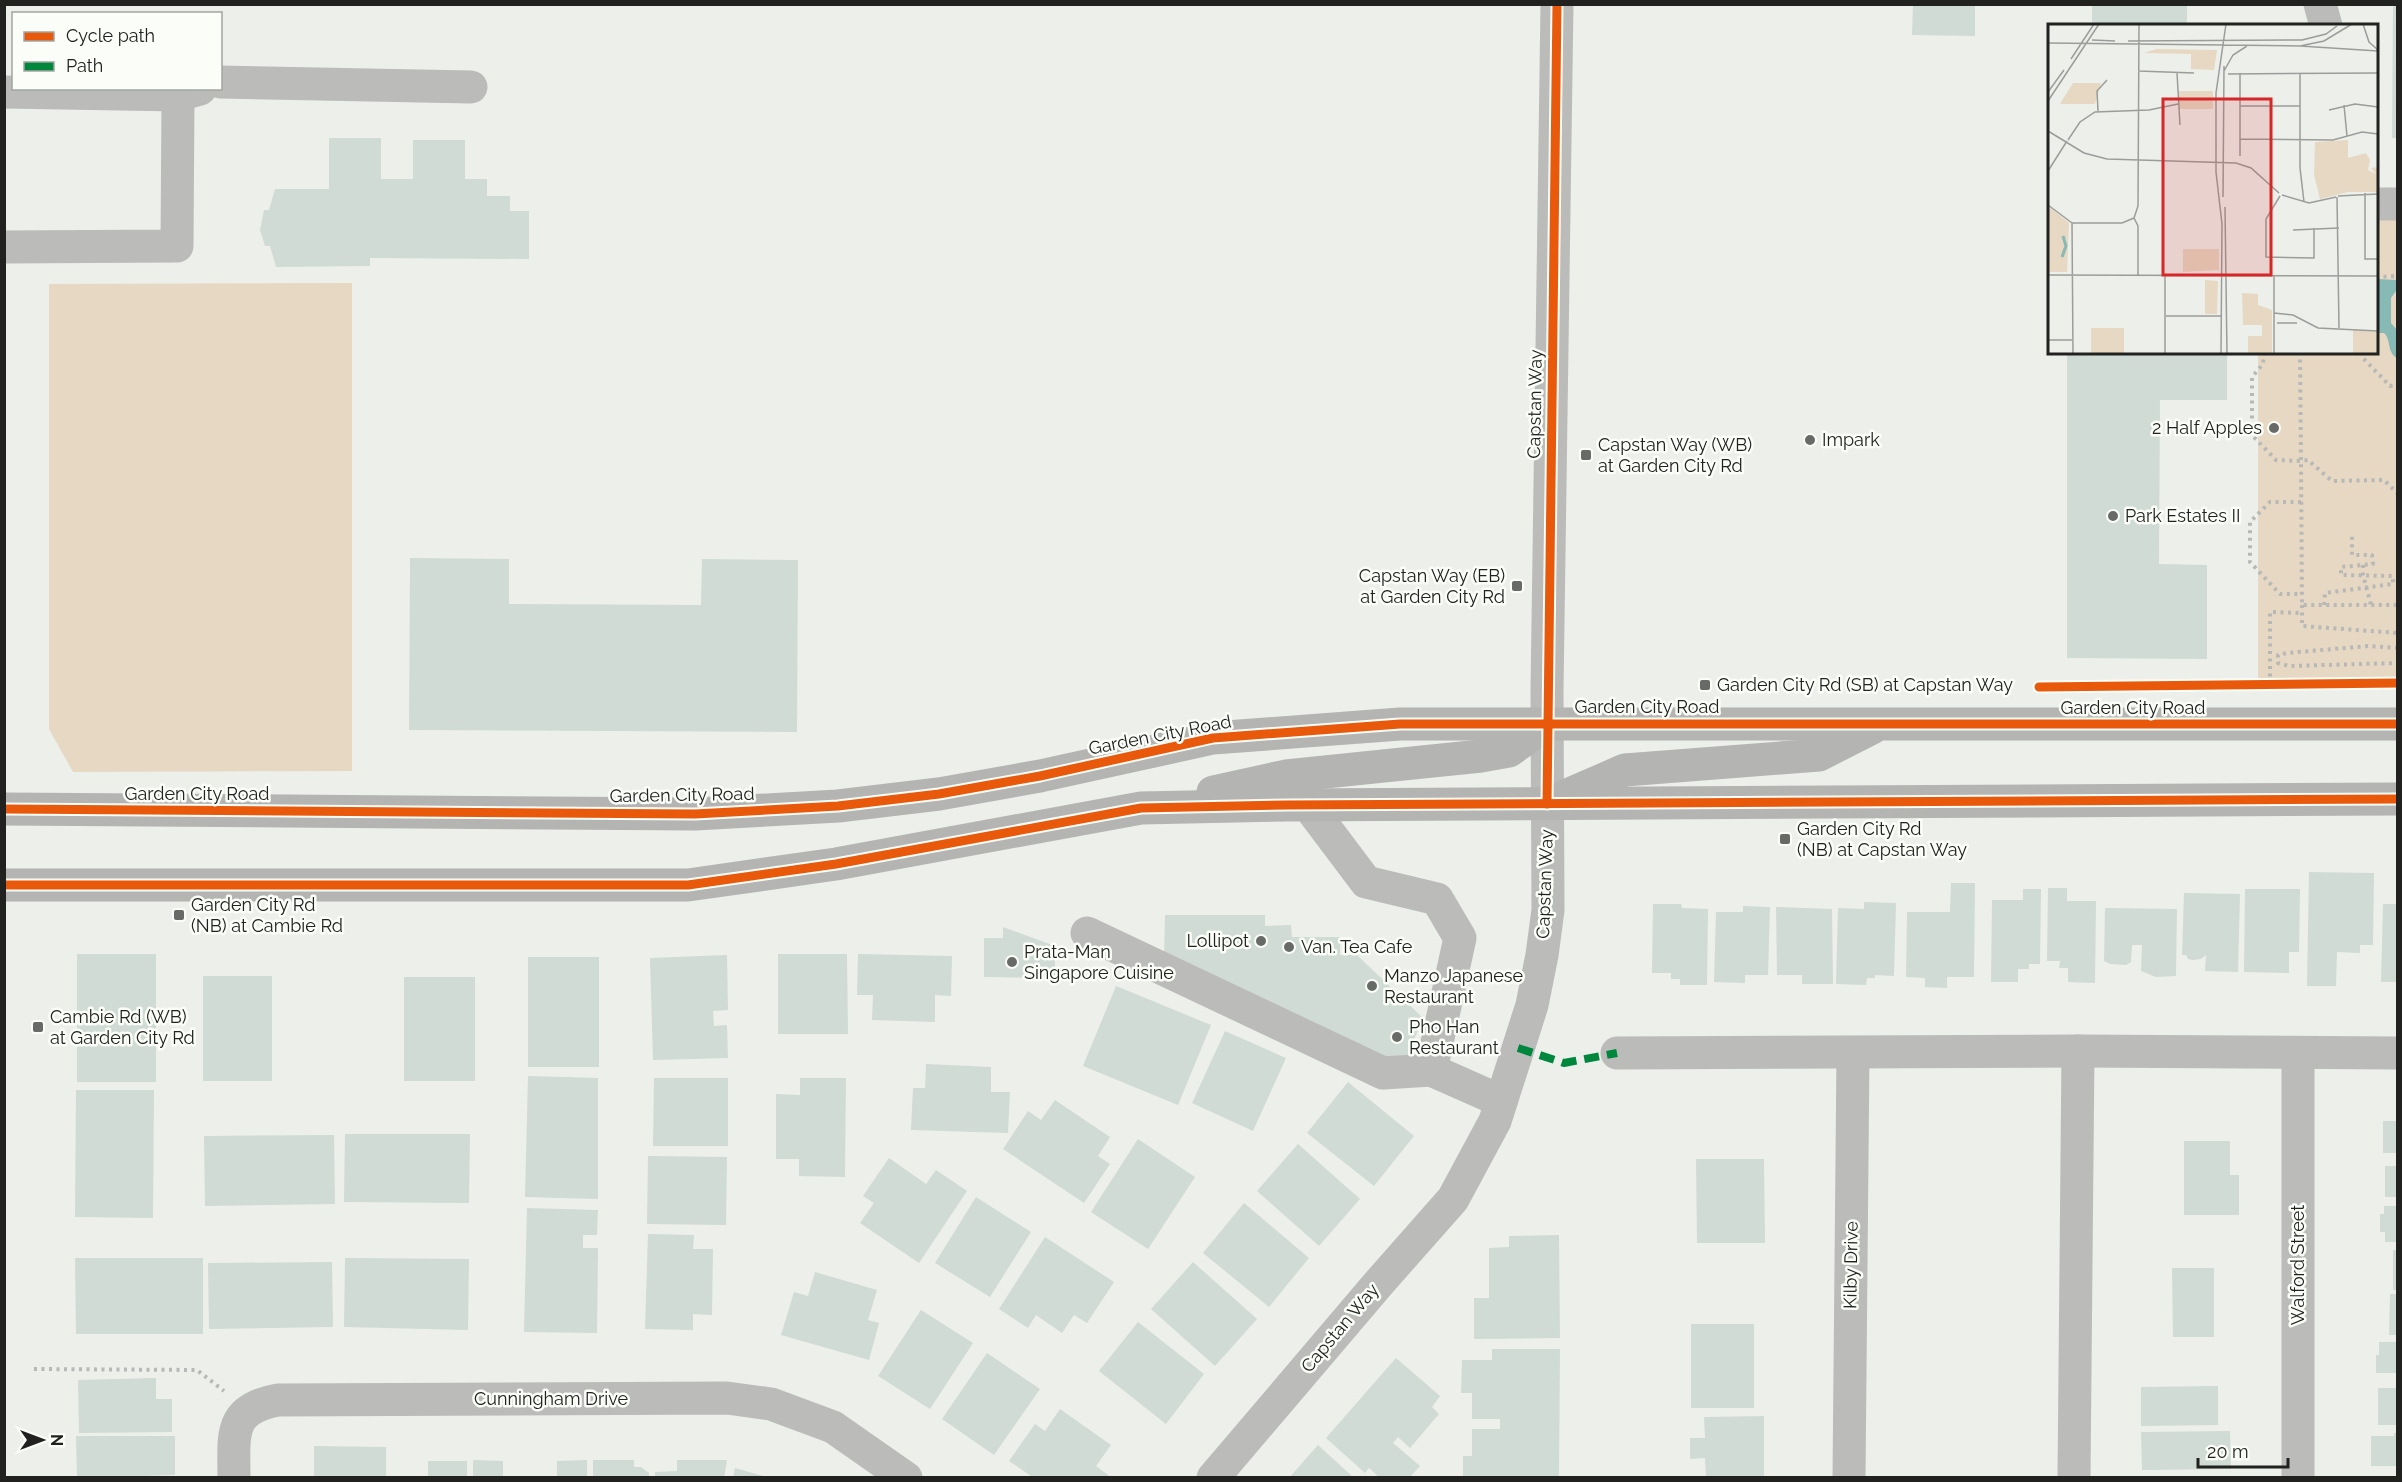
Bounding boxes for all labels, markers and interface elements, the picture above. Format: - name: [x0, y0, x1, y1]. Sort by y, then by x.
- legend: [12, 12, 222, 90]
- inset map: [2048, 24, 2378, 354]
- text: Cycle path: [66, 25, 155, 46]
- text: Path: [66, 55, 103, 76]
- street label: Capstan Way: [1523, 349, 1546, 459]
- place label: 2 Half Apples: [2152, 417, 2262, 438]
- marker: 2 Half Apples: [2267, 421, 2281, 435]
- place label: Impark: [1822, 429, 1880, 450]
- marker: Impark: [1803, 433, 1817, 447]
- place label: Capstan Way (WB) at Garden City Rd: [1598, 434, 1752, 476]
- marker: Capstan Way (WB) at Garden City Rd: [1579, 448, 1593, 462]
- place label: Park Estates II: [2125, 505, 2240, 526]
- marker: Park Estates II: [2106, 509, 2120, 523]
- place label: Capstan Way (EB) at Garden City Rd: [1359, 565, 1505, 607]
- marker: Capstan Way (EB) at Garden City Rd: [1510, 579, 1524, 593]
- place label: Garden City Rd (SB) at Capstan Way: [1717, 674, 2013, 695]
- marker: Garden City Rd (SB) at Capstan Way: [1698, 678, 1712, 692]
- street label: Garden City Road: [1575, 696, 1719, 717]
- street label: Garden City Road: [2061, 697, 2205, 718]
- street label: Garden City Road: [1087, 710, 1233, 759]
- street label: Garden City Road: [125, 783, 269, 804]
- street label: Garden City Road: [609, 783, 755, 806]
- place label: Garden City Rd (NB) at Capstan Way: [1797, 818, 1967, 860]
- street label: Capstan Way: [1532, 829, 1557, 939]
- marker: Garden City Rd (NB) at Capstan Way: [1778, 832, 1792, 846]
- place label: Garden City Rd (NB) at Cambie Rd: [191, 894, 343, 936]
- marker: Garden City Rd (NB) at Cambie Rd: [172, 908, 186, 922]
- place label: Lollipot: [1187, 930, 1249, 951]
- marker: Lollipot: [1254, 934, 1268, 948]
- place label: Van. Tea Cafe: [1301, 936, 1413, 957]
- marker: Van. Tea Cafe: [1282, 940, 1296, 954]
- place label: Prata-Man Singapore Cuisine: [1024, 941, 1174, 983]
- marker: Prata-Man Singapore Cuisine: [1005, 955, 1019, 969]
- place label: Manzo Japanese Restaurant: [1384, 965, 1523, 1007]
- marker: Manzo Japanese Restaurant: [1365, 979, 1379, 993]
- place label: Cambie Rd (WB) at Garden City Rd: [50, 1006, 195, 1048]
- place label: Pho Han Restaurant: [1409, 1016, 1499, 1058]
- marker: Cambie Rd (WB) at Garden City Rd: [31, 1020, 45, 1034]
- marker: Pho Han Restaurant: [1390, 1030, 1404, 1044]
- street label: Walford Street: [2287, 1205, 2308, 1325]
- street label: Kilby Drive: [1839, 1220, 1862, 1309]
- street label: Capstan Way: [1296, 1279, 1383, 1376]
- street label: Cunningham Drive: [474, 1388, 628, 1409]
- north arrow: [12, 1410, 72, 1470]
- scale bar: [2198, 1431, 2288, 1469]
- text: N: [47, 1434, 66, 1446]
- text: 20 m: [2207, 1441, 2249, 1462]

